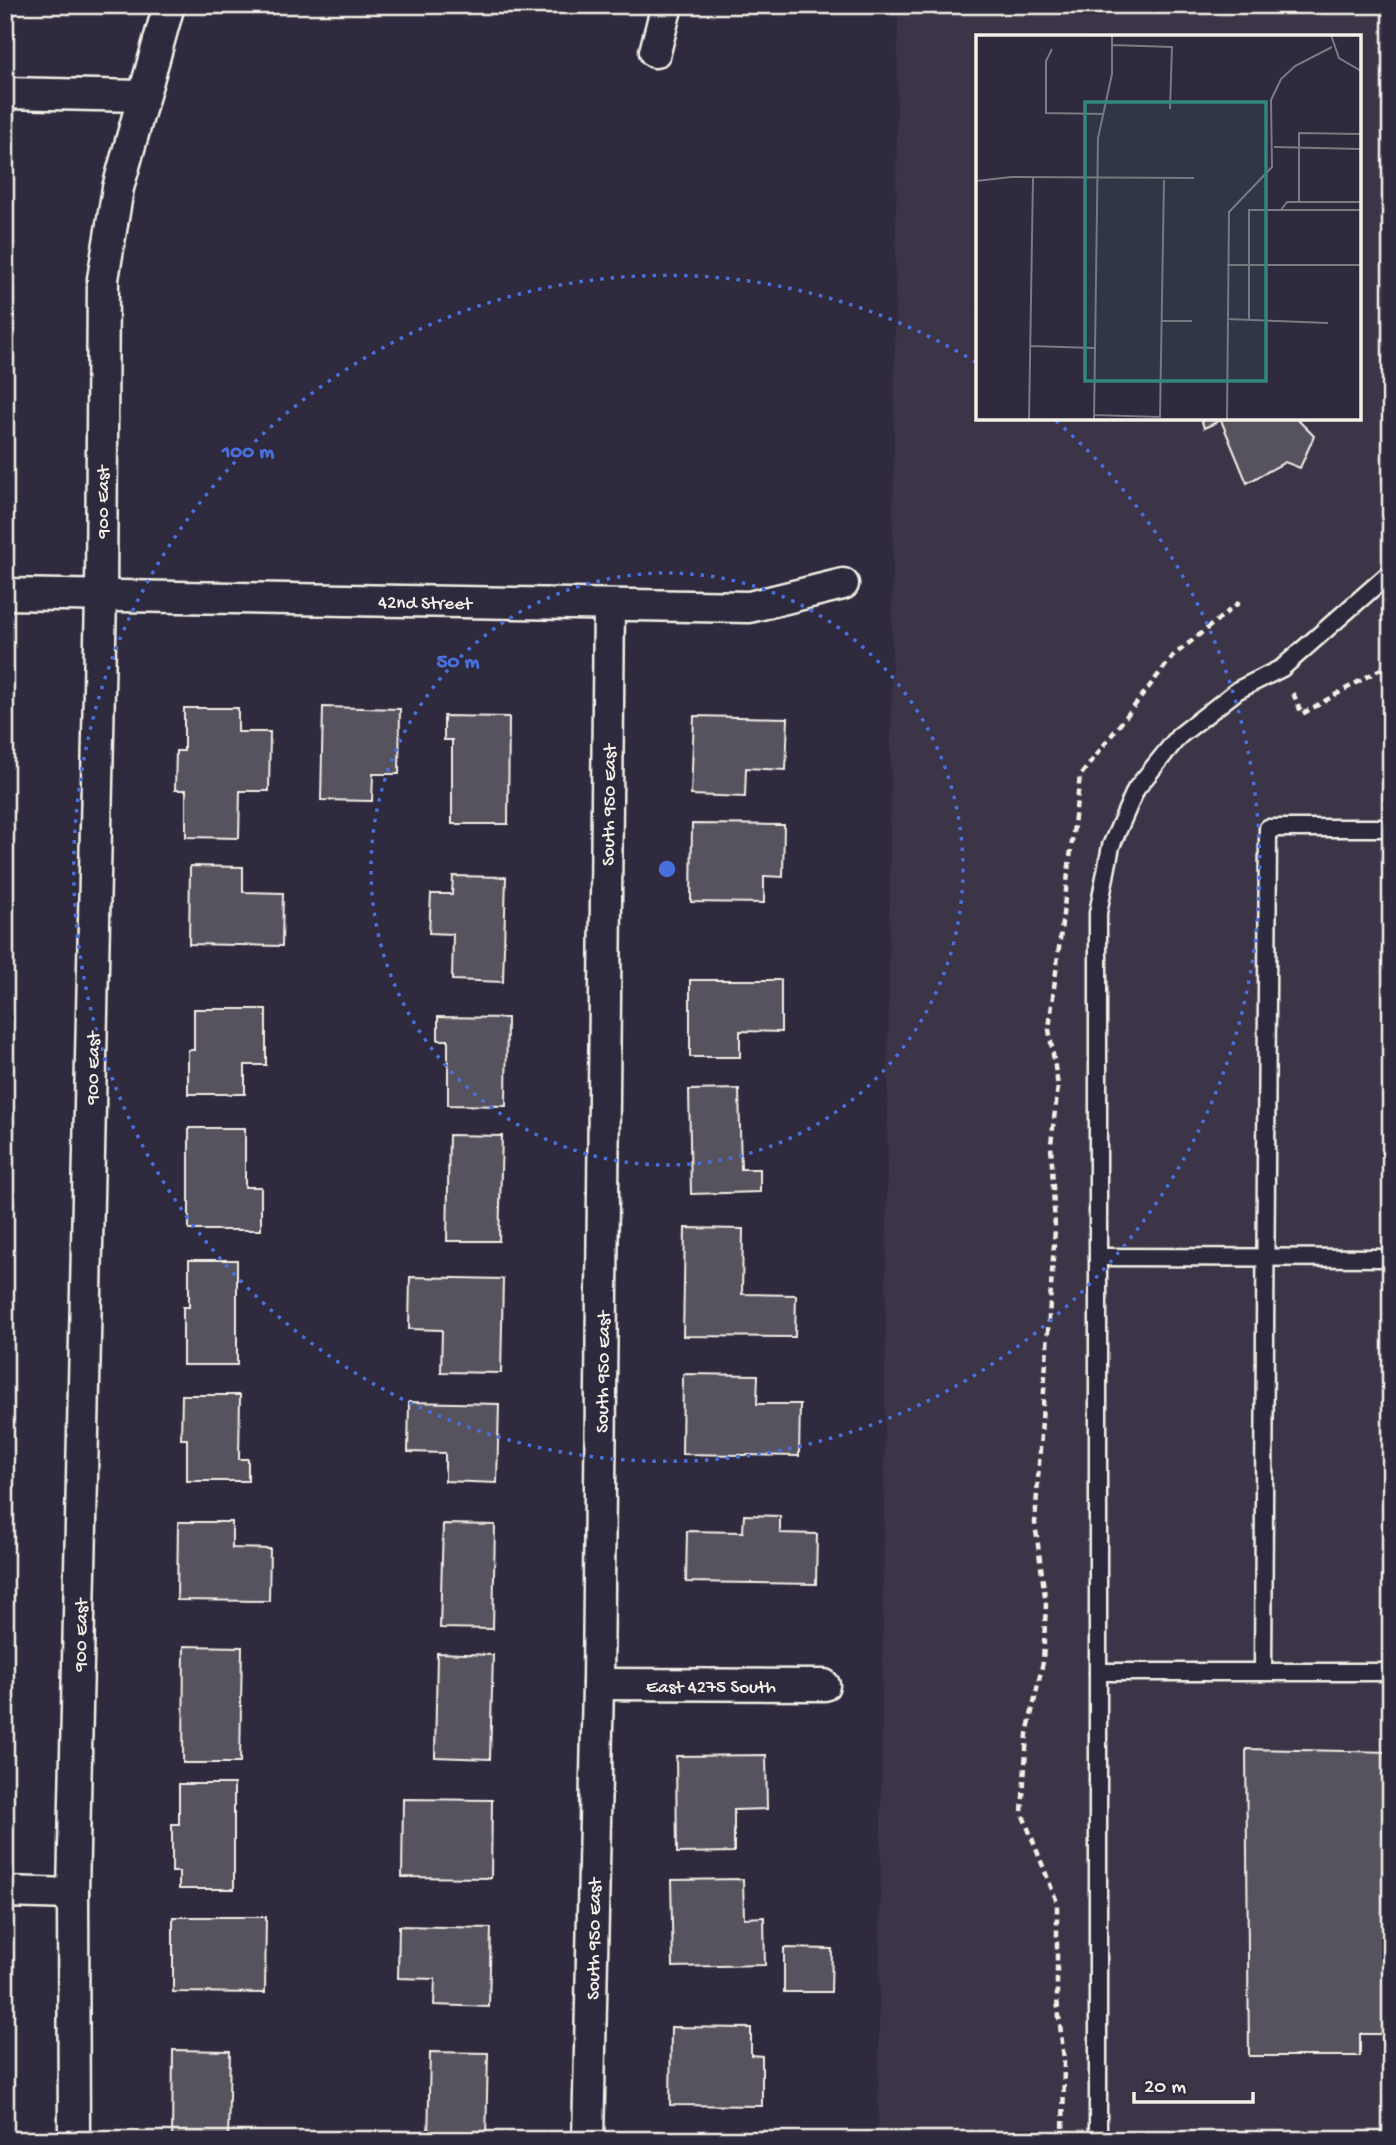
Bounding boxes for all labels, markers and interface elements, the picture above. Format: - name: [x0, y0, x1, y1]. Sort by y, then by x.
- inset map: [976, 35, 1361, 420]
- text: 100 m: [221, 441, 274, 466]
- street label: 900 East: [93, 463, 116, 539]
- street label: 42nd Street: [378, 592, 474, 617]
- text: 50 m: [437, 651, 480, 676]
- street label: South 950 East: [598, 742, 623, 866]
- centre of rings: [655, 857, 679, 881]
- street label: 900 East: [82, 1029, 107, 1106]
- street label: South 950 East: [592, 1309, 617, 1433]
- street label: 900 East: [70, 1596, 95, 1673]
- street label: East 4275 South: [646, 1677, 776, 1700]
- street label: South 950 East: [583, 1876, 608, 2000]
- scale bar: [1134, 2061, 1252, 2105]
- text: 20 m: [1144, 2076, 1186, 2101]

